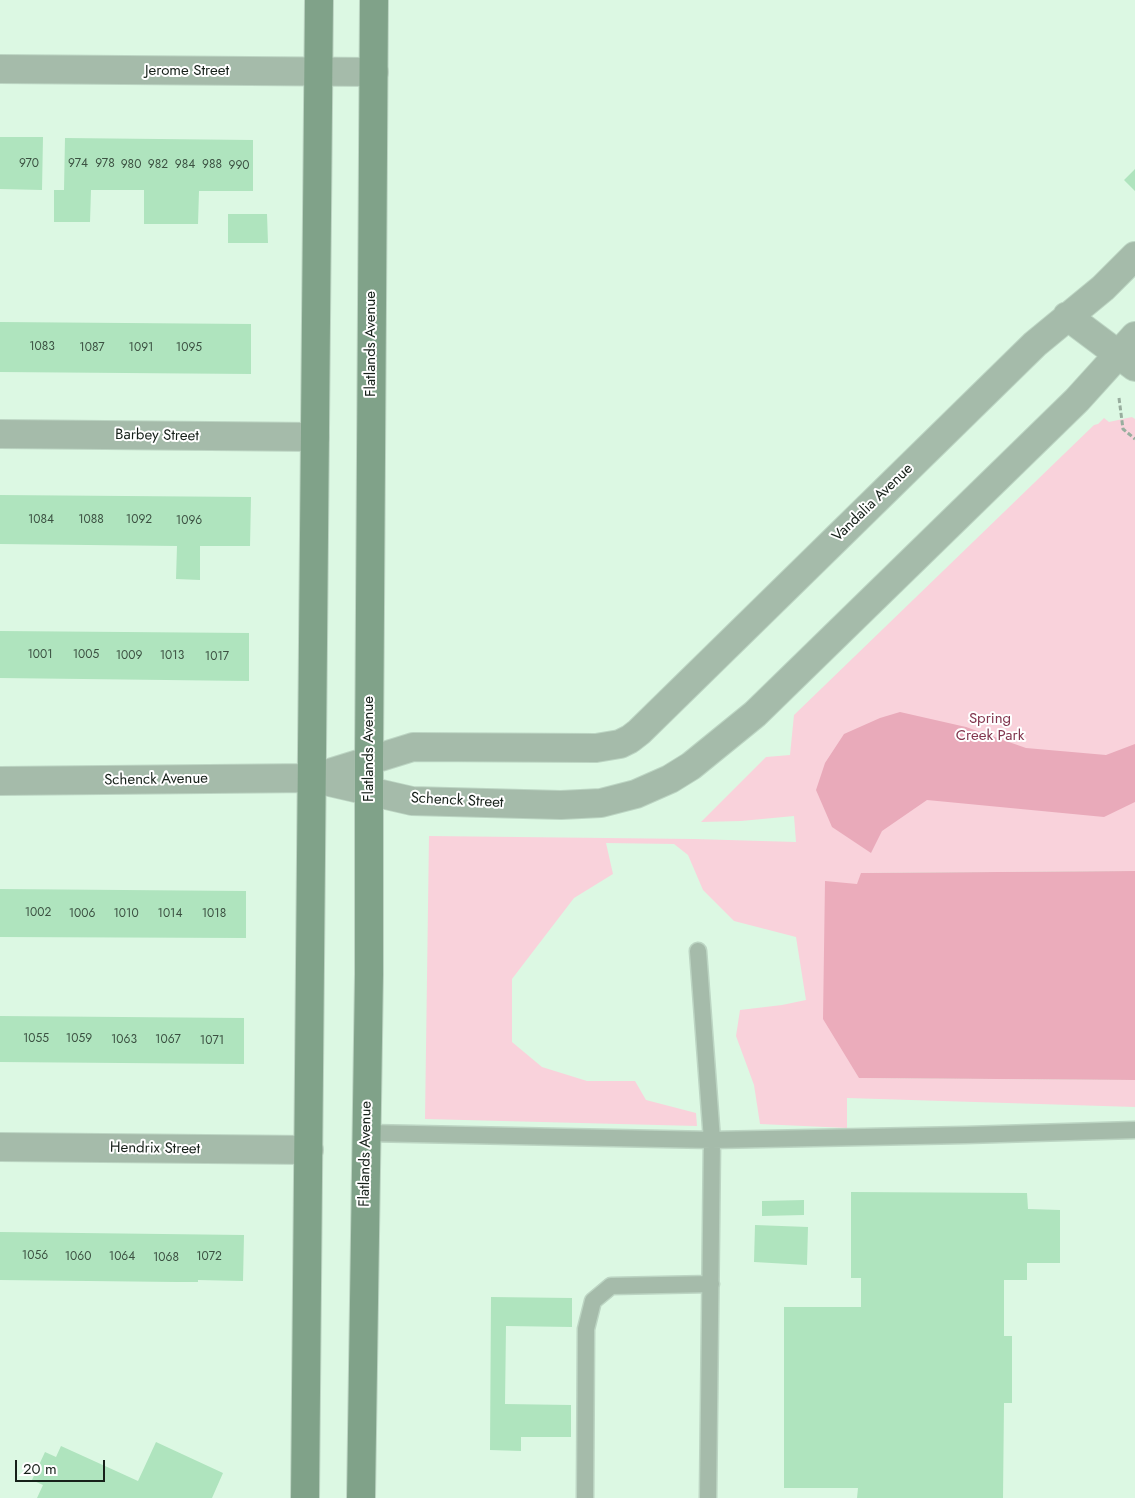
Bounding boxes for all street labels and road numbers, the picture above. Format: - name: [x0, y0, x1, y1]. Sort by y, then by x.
- street label: Jerome Street: [145, 62, 229, 80]
- street label: Flatlands Avenue: [362, 291, 380, 397]
- street label: Barbey Street: [115, 426, 199, 446]
- street label: Vandalia Avenue: [829, 460, 917, 546]
- street label: Flatlands Avenue: [360, 696, 378, 802]
- street label: Schenck Avenue: [104, 770, 208, 790]
- street label: Schenck Street: [410, 790, 504, 812]
- street label: Flatlands Avenue: [356, 1101, 376, 1207]
- street label: Hendrix Street: [110, 1139, 200, 1159]

